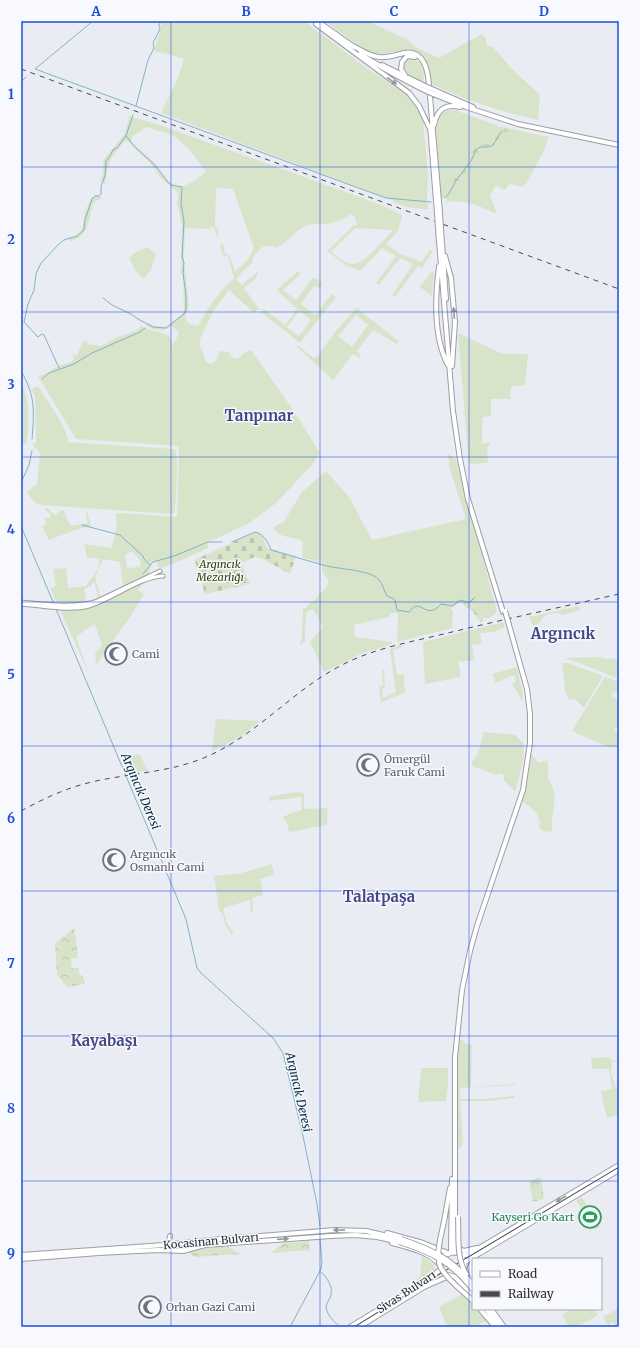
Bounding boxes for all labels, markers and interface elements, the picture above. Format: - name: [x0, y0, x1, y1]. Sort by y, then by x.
- text: A: [90, 3, 101, 20]
- text: B: [241, 3, 251, 20]
- text: C: [390, 3, 399, 20]
- text: D: [539, 3, 549, 20]
- one-way arrow: [387, 76, 398, 85]
- text: 1: [8, 86, 14, 103]
- text: 2: [7, 231, 15, 248]
- one-way arrow: [451, 307, 458, 319]
- text: 3: [7, 376, 15, 393]
- district label: Tanpınar: [225, 406, 293, 425]
- text: 4: [7, 521, 16, 538]
- park label: Argıncık Mezarlığı: [195, 557, 244, 584]
- district label: Argıncık: [530, 624, 596, 643]
- mosque icon: Cami: [103, 641, 129, 667]
- place label: Cami: [132, 647, 160, 661]
- text: 5: [7, 666, 15, 683]
- water label: Argıncık Deresi: [118, 750, 164, 832]
- mosque icon: Ömergül Faruk Cami: [355, 752, 381, 778]
- place label: Ömergül Faruk Cami: [384, 752, 446, 779]
- text: 6: [7, 810, 15, 827]
- mosque icon: Argıncık Osmanlı Cami: [101, 847, 127, 873]
- place label: Argıncık Osmanlı Cami: [129, 847, 205, 874]
- district label: Talatpaşa: [343, 887, 416, 906]
- text: 7: [7, 955, 15, 972]
- district label: Kayabaşı: [71, 1031, 137, 1050]
- water label: Argıncık Deresi: [282, 1050, 316, 1134]
- text: 8: [7, 1100, 15, 1117]
- one-way arrow: [555, 1195, 567, 1202]
- sports icon: Kayseri Go Kart: [577, 1204, 603, 1230]
- place label: Kayseri Go Kart: [491, 1210, 575, 1224]
- one-way arrow: [333, 1227, 345, 1234]
- street label: Kocasinan Bulvarı: [163, 1230, 260, 1252]
- one-way arrow: [277, 1236, 289, 1243]
- text: 9: [7, 1245, 15, 1262]
- legend: [472, 1258, 602, 1310]
- text: Road: [508, 1266, 537, 1281]
- street label: Sivas Bulvarı: [374, 1267, 439, 1316]
- text: Railway: [508, 1286, 554, 1301]
- mosque icon: Orhan Gazi Cami: [137, 1294, 163, 1320]
- place label: Orhan Gazi Cami: [166, 1300, 256, 1314]

